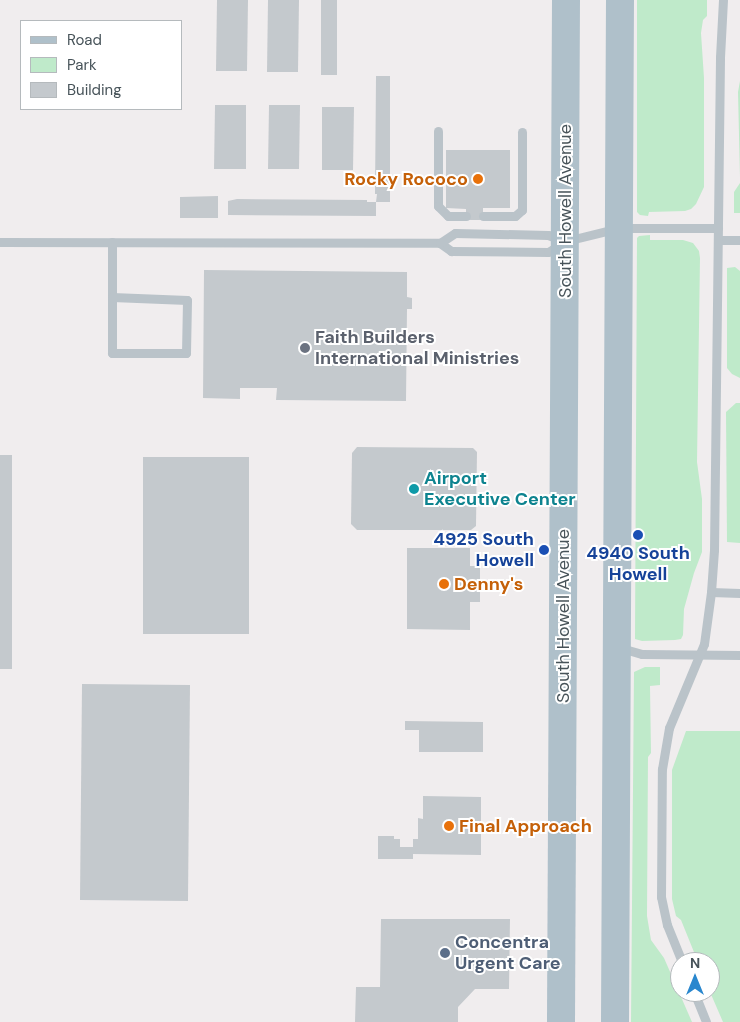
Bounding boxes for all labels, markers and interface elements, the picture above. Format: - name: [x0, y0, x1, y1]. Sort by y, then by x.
- legend: [20, 20, 182, 110]
- text: Road: [67, 30, 102, 50]
- text: Park: [67, 55, 97, 75]
- text: Building: [67, 80, 122, 100]
- street label: South Howell Avenue: [554, 124, 576, 298]
- place label: Rocky Rococo: [344, 168, 468, 190]
- marker: Rocky Rococo: [472, 173, 484, 185]
- place label: Faith Builders International Ministries: [315, 327, 519, 369]
- marker: Faith Builders International Ministries: [299, 342, 311, 354]
- place label: Airport Executive Center: [424, 468, 576, 510]
- marker: Airport Executive Center: [408, 483, 420, 495]
- place label: 4925 South Howell: [433, 529, 534, 572]
- street label: South Howell Avenue: [552, 529, 574, 703]
- marker: 4940 South Howell: [632, 529, 644, 541]
- place label: 4940 South Howell: [586, 543, 690, 586]
- marker: 4925 South Howell: [538, 544, 550, 556]
- place label: Denny's: [454, 573, 523, 595]
- marker: Denny's: [438, 578, 450, 590]
- place label: Final Approach: [459, 815, 592, 837]
- marker: Final Approach: [443, 820, 455, 832]
- place label: Concentra Urgent Care: [455, 932, 561, 974]
- marker: Concentra Urgent Care: [439, 947, 451, 959]
- north arrow: [670, 952, 720, 1002]
- text: N: [690, 954, 700, 972]

